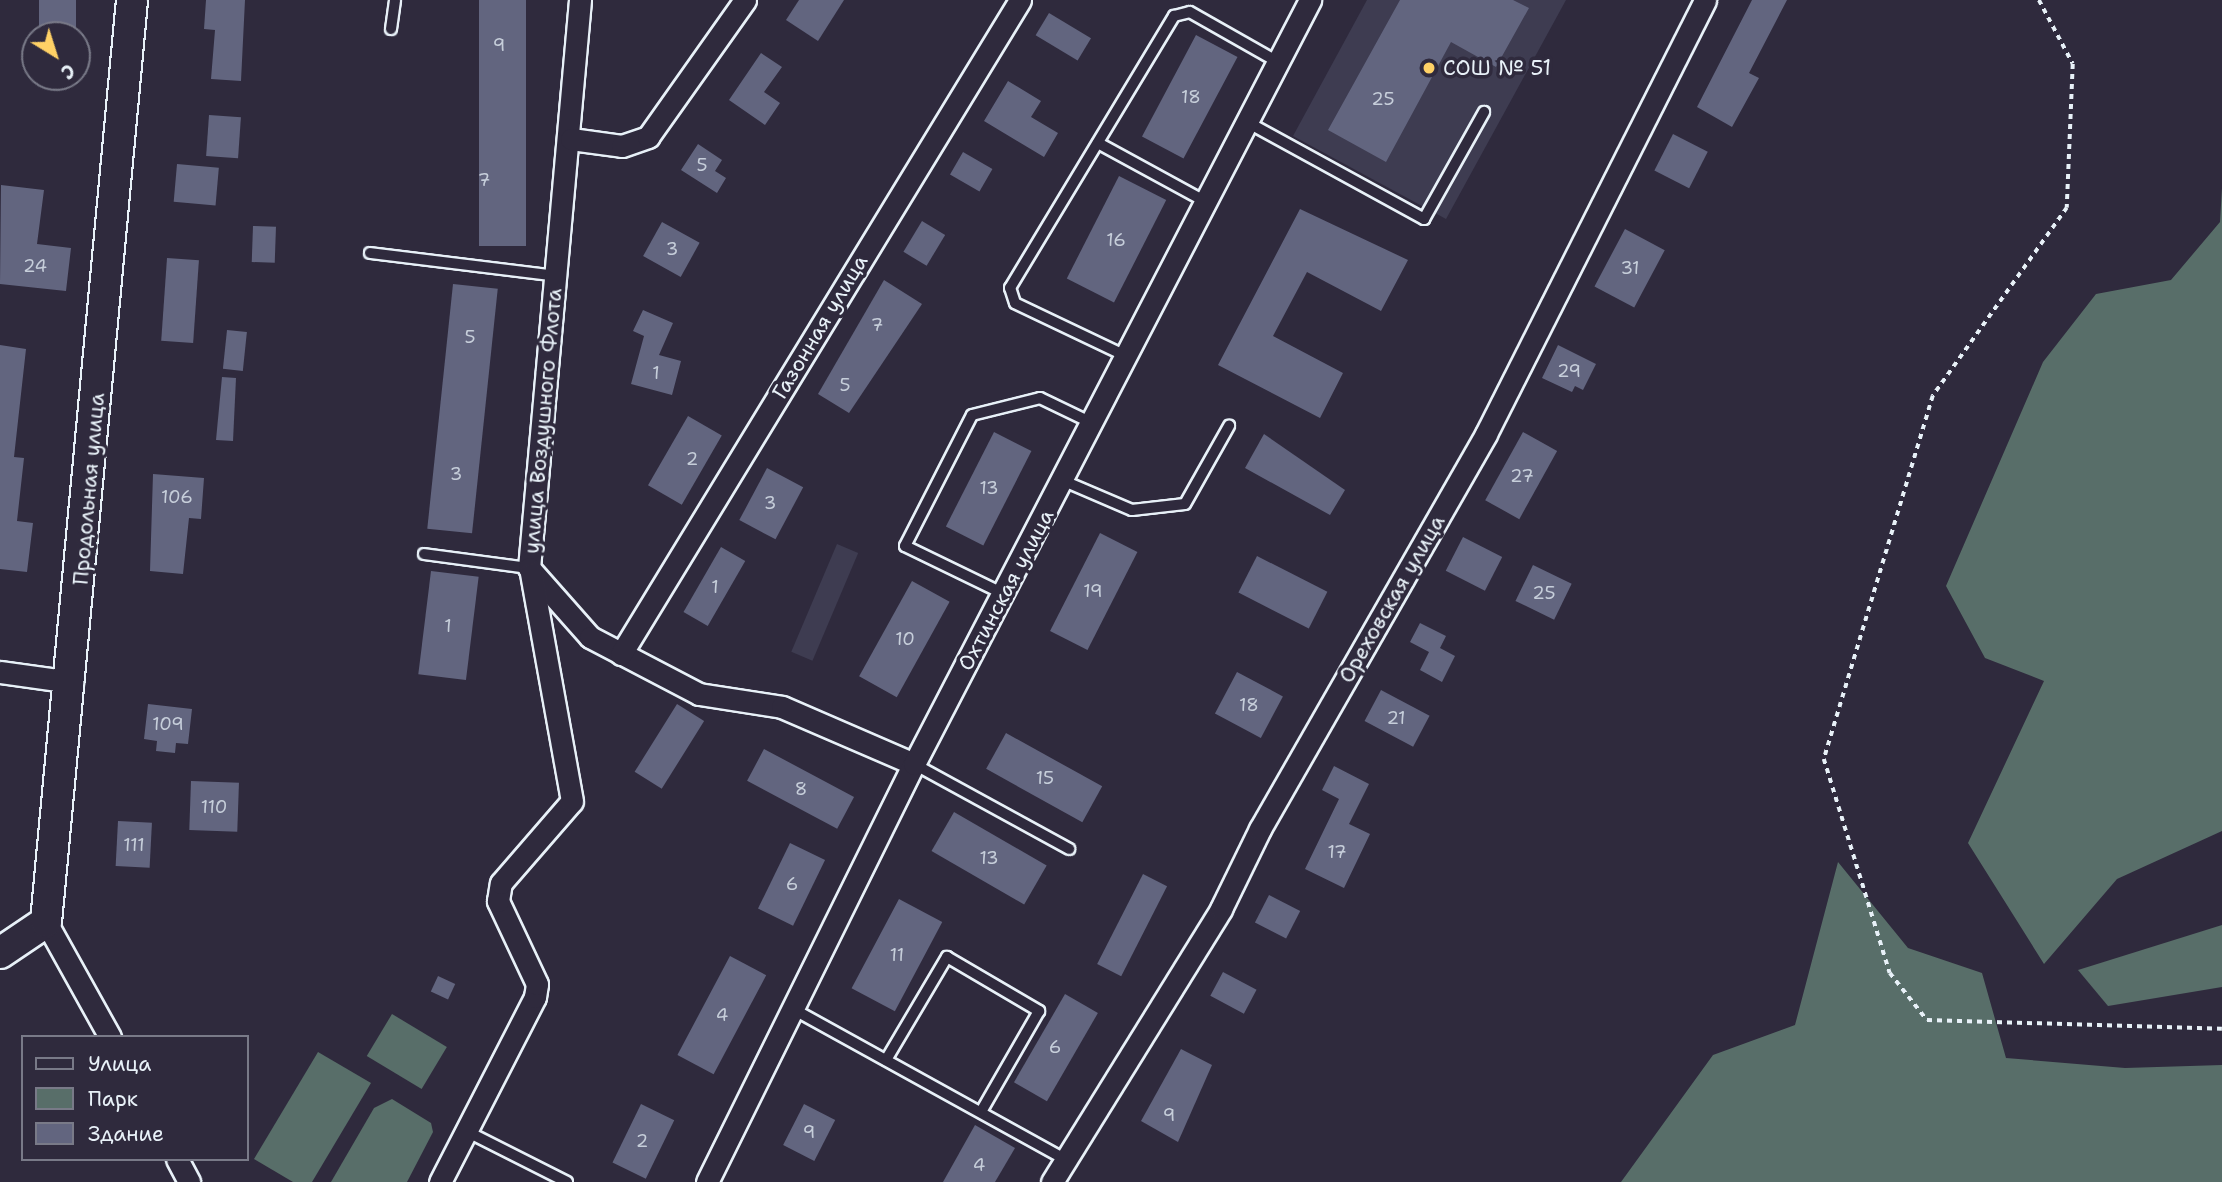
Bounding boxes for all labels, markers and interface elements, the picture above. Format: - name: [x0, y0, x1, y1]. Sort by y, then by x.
- north arrow: [21, 21, 91, 91]
- house number: 9: [493, 34, 505, 56]
- place label: СОШ № 51: [1443, 55, 1551, 81]
- text: С: [56, 58, 80, 85]
- marker: СОШ № 51: [1421, 60, 1437, 76]
- house number: 18: [1181, 86, 1201, 108]
- house number: 25: [1371, 88, 1395, 110]
- house number: 5: [696, 154, 708, 176]
- house number: 7: [478, 169, 490, 191]
- house number: 16: [1106, 229, 1126, 251]
- house number: 3: [666, 238, 678, 260]
- street label: Газонная улица: [767, 250, 873, 404]
- house number: 24: [23, 255, 47, 277]
- house number: 31: [1620, 257, 1640, 279]
- street label: улица Воздушного Флота: [519, 287, 567, 555]
- house number: 7: [871, 314, 883, 336]
- house number: 5: [464, 326, 476, 348]
- house number: 29: [1557, 360, 1581, 382]
- house number: 1: [652, 362, 660, 384]
- house number: 5: [839, 374, 851, 396]
- street label: Продольная улица: [68, 392, 110, 586]
- house number: 2: [686, 448, 698, 470]
- house number: 3: [450, 463, 462, 485]
- house number: 27: [1510, 465, 1534, 487]
- house number: 13: [979, 477, 999, 499]
- house number: 106: [161, 486, 193, 508]
- house number: 3: [764, 492, 776, 514]
- street label: Охтинская улица: [953, 505, 1059, 675]
- street label: Ореховская улица: [1334, 511, 1450, 687]
- house number: 1: [711, 576, 719, 598]
- house number: 19: [1083, 580, 1103, 602]
- house number: 25: [1532, 582, 1556, 604]
- house number: 1: [444, 615, 452, 637]
- house number: 10: [895, 628, 915, 650]
- house number: 18: [1239, 694, 1259, 716]
- house number: 21: [1386, 707, 1406, 729]
- house number: 109: [152, 713, 184, 735]
- house number: 15: [1036, 767, 1054, 789]
- house number: 8: [795, 778, 807, 800]
- house number: 110: [201, 796, 227, 818]
- house number: 111: [123, 834, 145, 856]
- house number: 17: [1327, 841, 1347, 863]
- house number: 13: [979, 847, 999, 869]
- house number: 6: [786, 873, 798, 895]
- house number: 11: [890, 944, 904, 966]
- house number: 4: [716, 1004, 728, 1026]
- legend: [21, 1035, 248, 1161]
- house number: 6: [1049, 1036, 1061, 1058]
- text: Улица: [88, 1050, 151, 1078]
- text: Парк: [88, 1085, 138, 1113]
- house number: 9: [1163, 1104, 1175, 1126]
- text: Здание: [88, 1120, 164, 1148]
- house number: 9: [803, 1121, 815, 1143]
- house number: 2: [636, 1130, 648, 1152]
- house number: 4: [973, 1154, 985, 1176]

